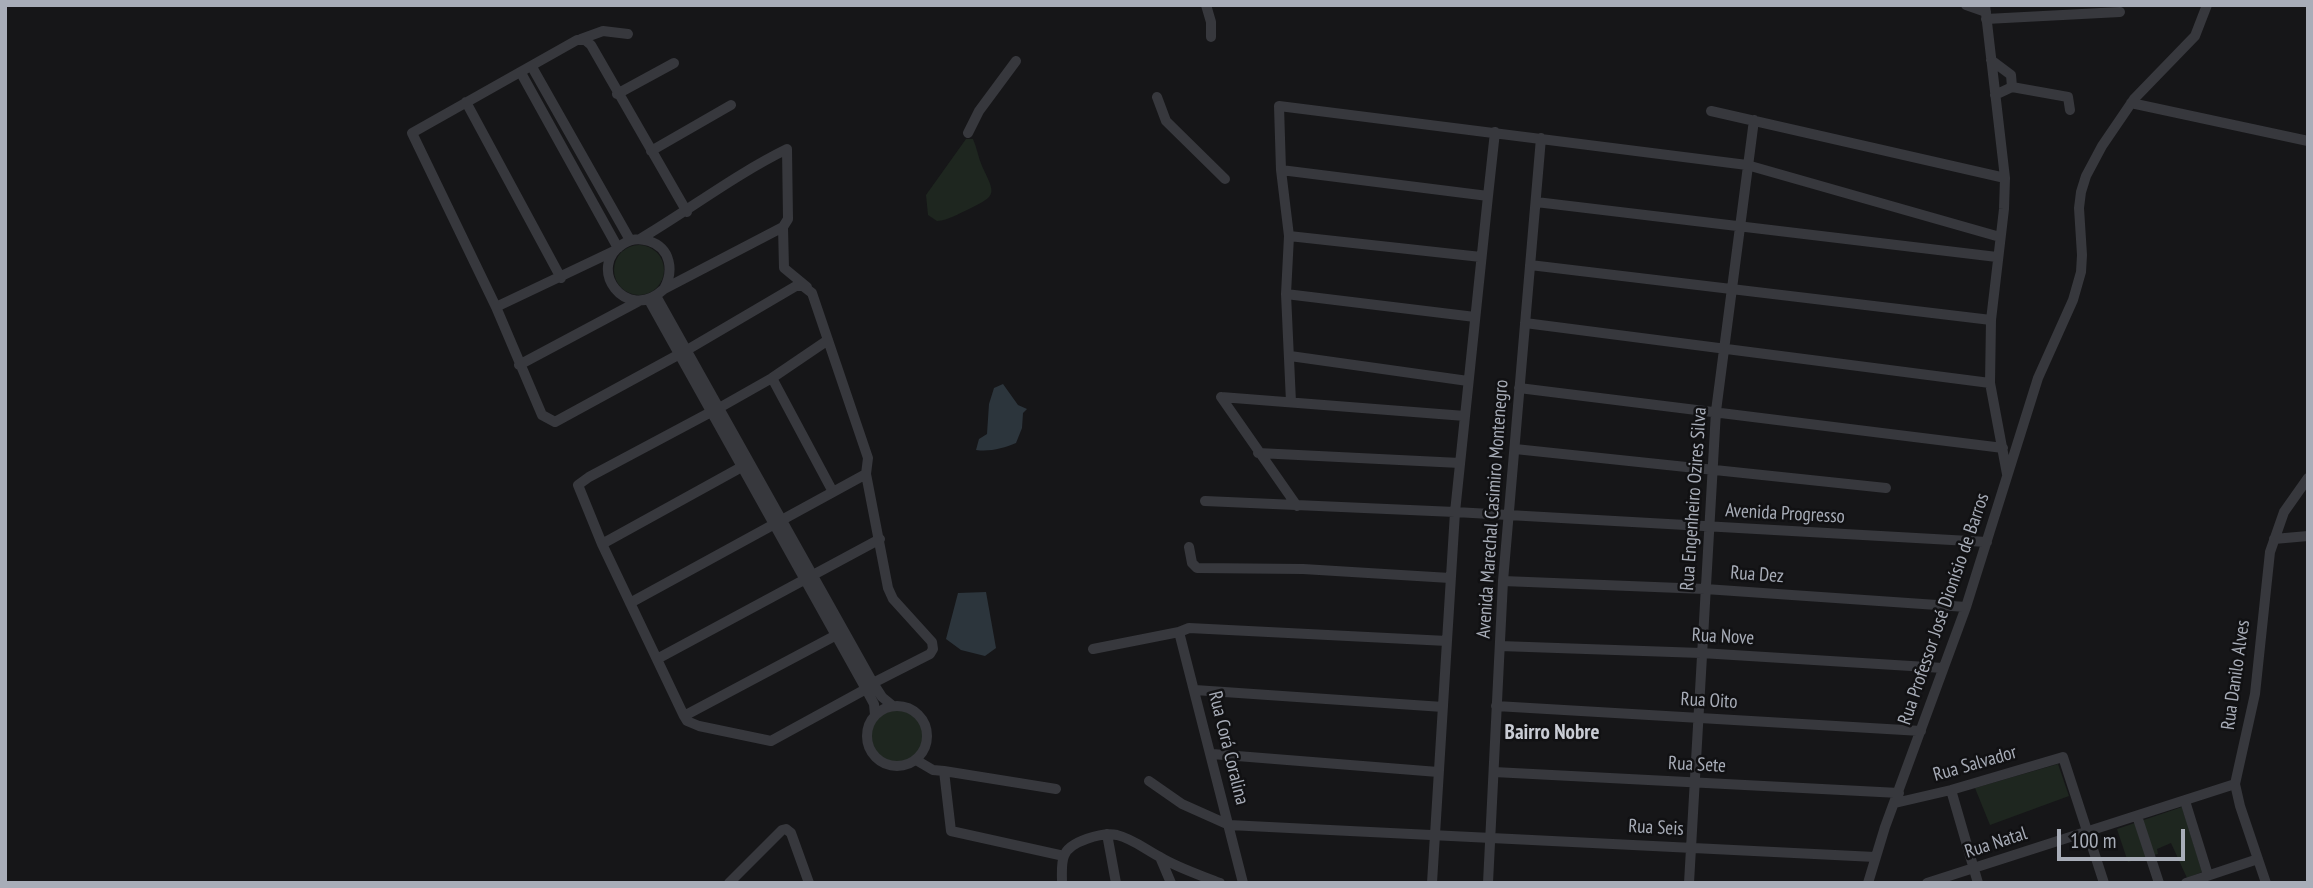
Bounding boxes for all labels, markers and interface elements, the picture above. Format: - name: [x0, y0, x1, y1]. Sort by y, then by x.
- street label: Avenida Marechal Casimiro Montenegro: [1473, 379, 1513, 639]
- street label: Rua Engenheiro Ozires Silva: [1676, 406, 1712, 592]
- street label: Rua Professor José Dionísio de Barros: [1894, 490, 1994, 728]
- street label: Avenida Progresso: [1725, 499, 1845, 529]
- street label: Rua Dez: [1730, 562, 1784, 588]
- street label: Rua Danilo Alves: [2217, 619, 2255, 731]
- street label: Rua Nove: [1691, 624, 1755, 650]
- street label: Rua Oito: [1680, 688, 1738, 714]
- street label: Rua Corá Coralina: [1203, 689, 1253, 807]
- district label: Bairro Nobre: [1505, 720, 1599, 746]
- street label: Rua Salvador: [1931, 741, 2019, 787]
- street label: Rua Sete: [1667, 752, 1727, 778]
- scale bar: [2061, 814, 2189, 858]
- street label: Rua Seis: [1628, 815, 1684, 841]
- street label: Rua Natal: [1962, 822, 2030, 864]
- text: 100 m: [2070, 827, 2116, 854]

